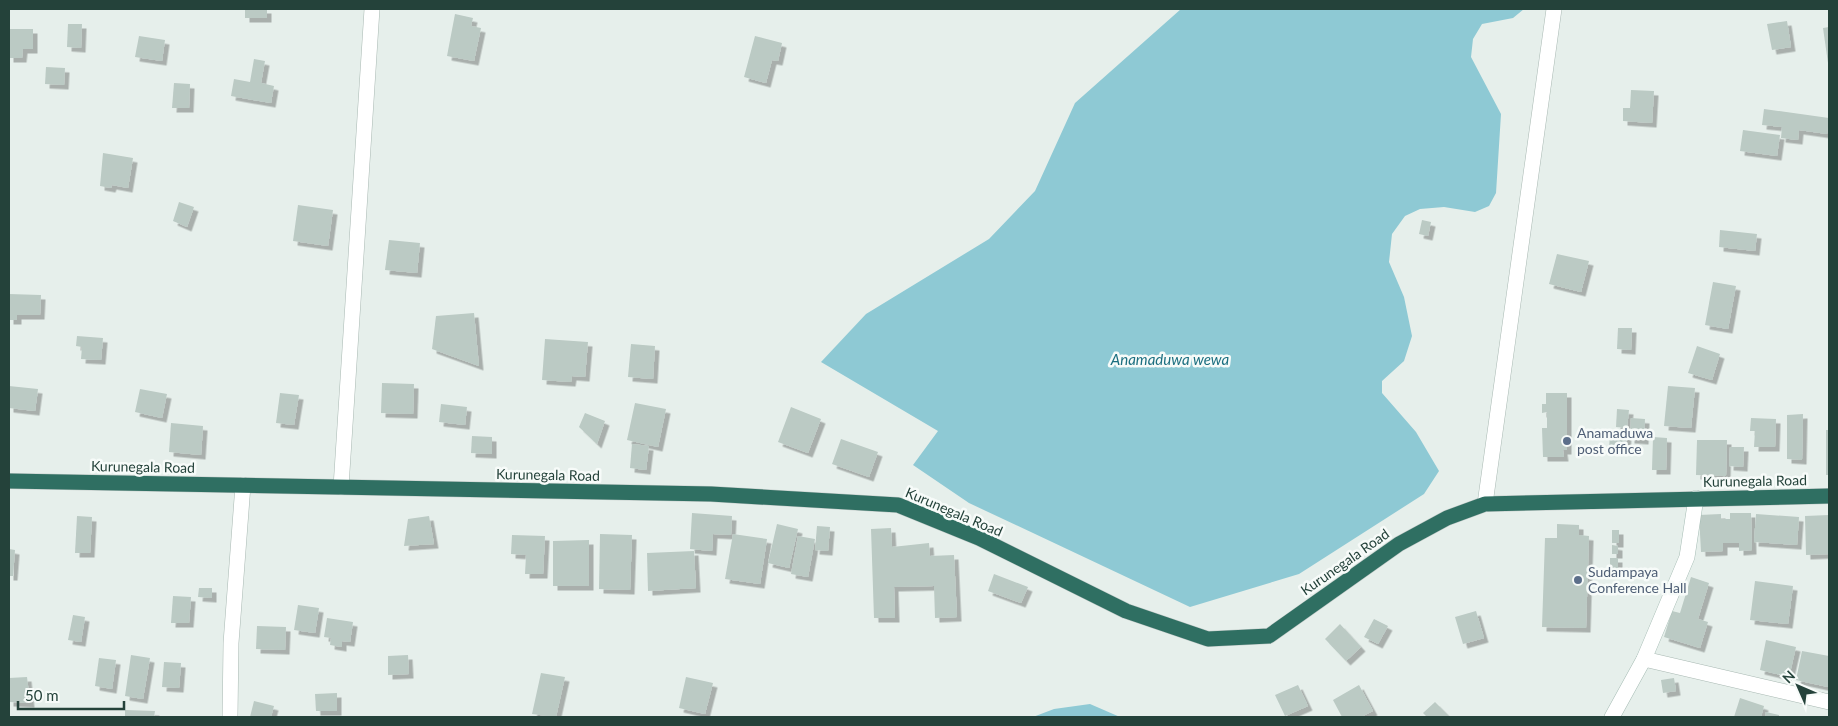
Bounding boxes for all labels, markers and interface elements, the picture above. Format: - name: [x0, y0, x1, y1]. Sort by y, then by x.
- water label: Anamaduwa wewa: [1110, 350, 1230, 368]
- place label: Anamaduwa post office: [1577, 424, 1653, 457]
- marker: Anamaduwa post office: [1561, 435, 1573, 447]
- street label: Kurunegala Road: [91, 457, 195, 476]
- street label: Kurunegala Road: [496, 465, 600, 484]
- street label: Kurunegala Road: [1703, 471, 1807, 490]
- street label: Kurunegala Road: [903, 483, 1005, 540]
- street label: Kurunegala Road: [1297, 525, 1392, 598]
- place label: Sudampaya Conference Hall: [1588, 563, 1687, 596]
- marker: Sudampaya Conference Hall: [1572, 574, 1584, 586]
- north arrow: [1773, 661, 1823, 711]
- text: N: [1779, 667, 1798, 686]
- scale bar: [18, 678, 124, 710]
- text: 50 m: [25, 686, 59, 704]

